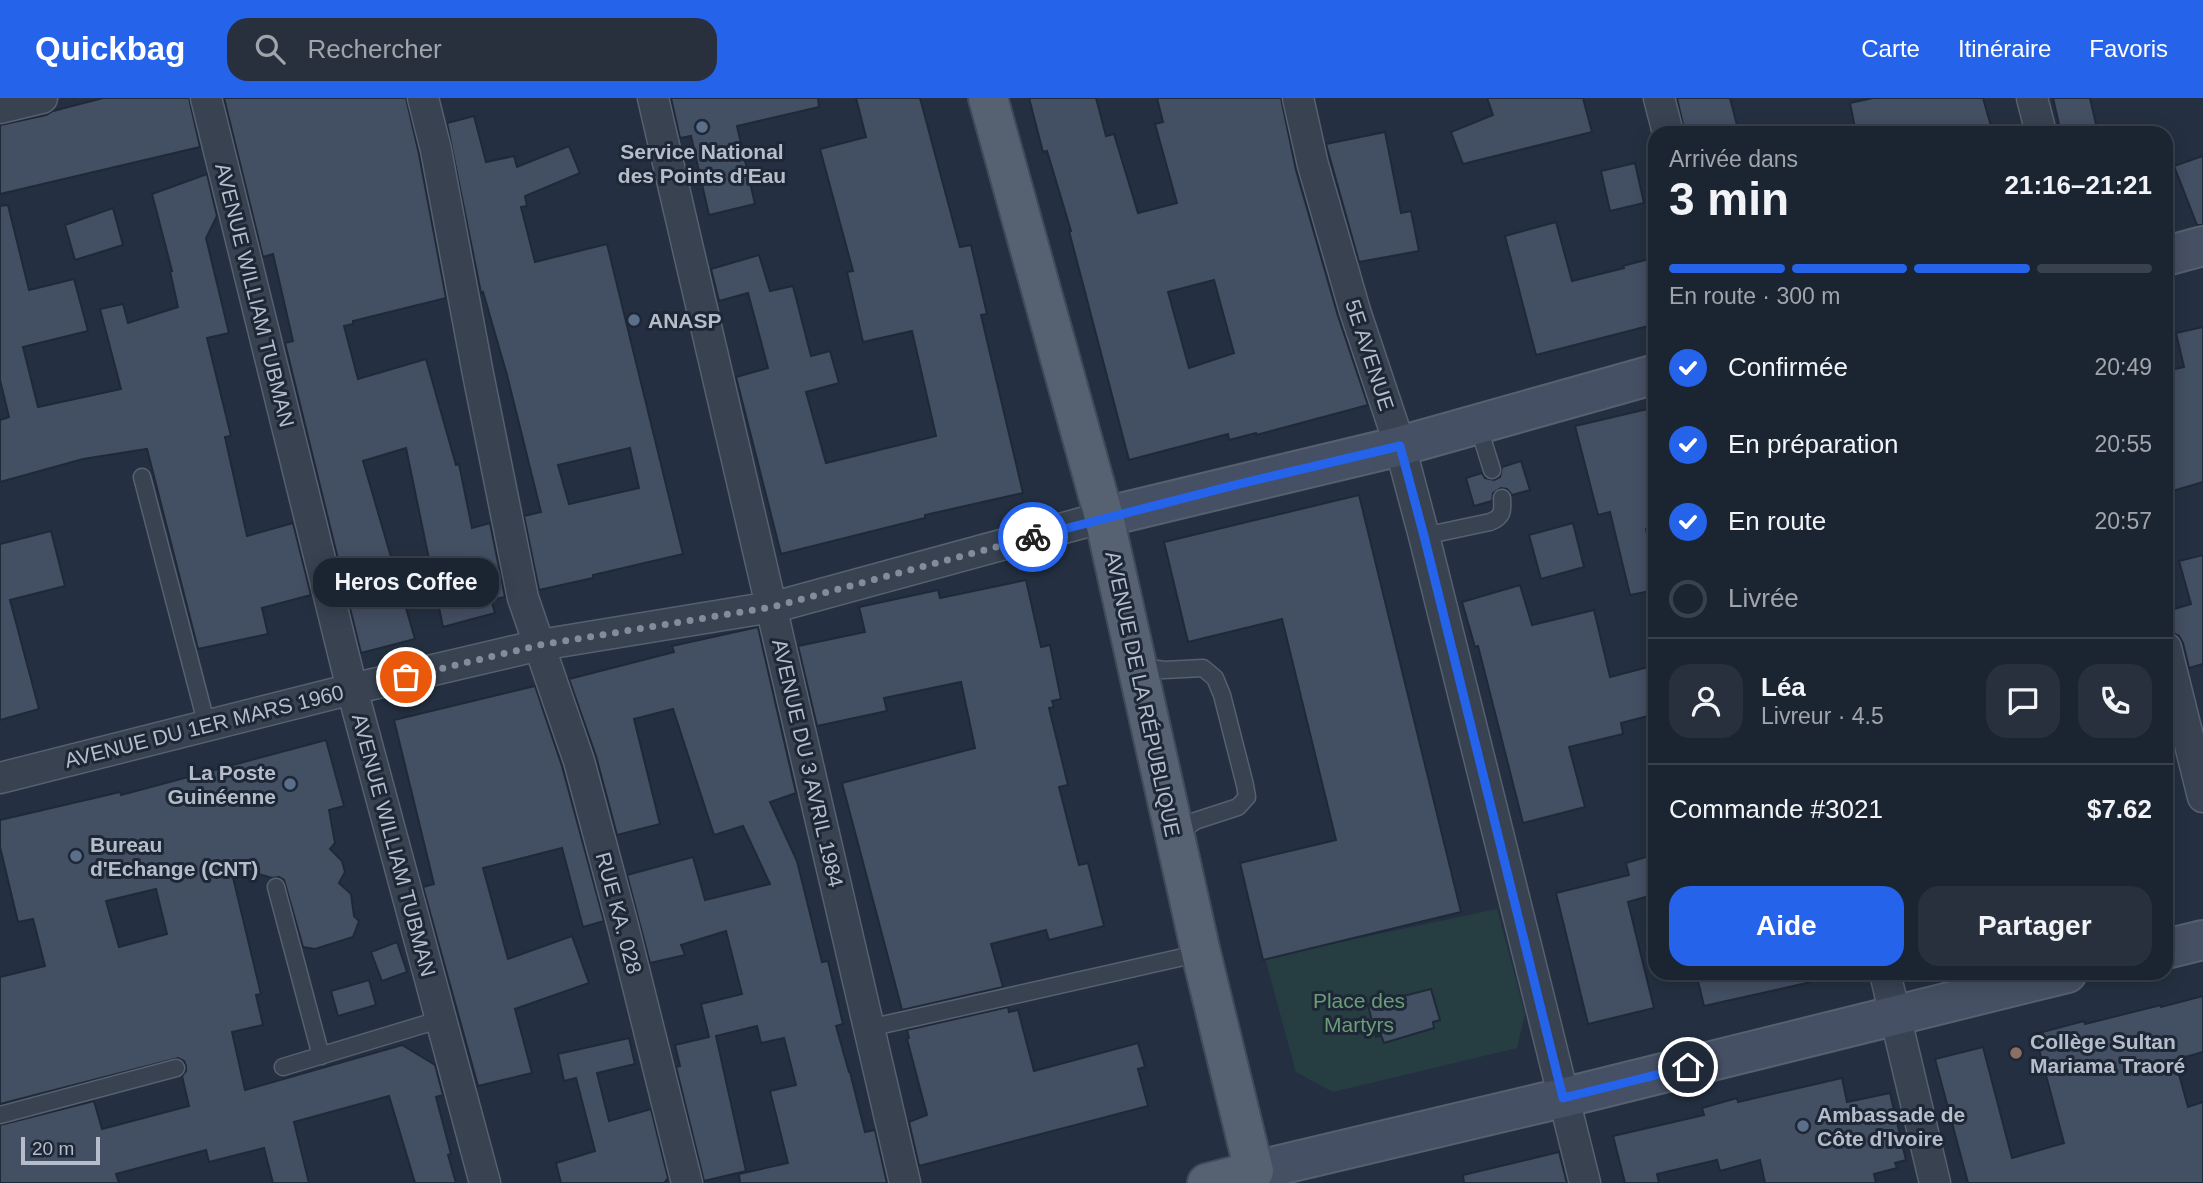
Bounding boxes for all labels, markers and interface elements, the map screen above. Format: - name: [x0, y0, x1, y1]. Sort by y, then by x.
- search box: [227, 18, 717, 81]
- text: Quickbag: [35, 30, 185, 67]
- icon: search: [251, 30, 289, 68]
- text: Rechercher: [307, 34, 442, 64]
- text: Carte: [1861, 35, 1920, 62]
- text: Itinéraire: [1958, 35, 2051, 62]
- text: Favoris: [2089, 35, 2168, 62]
- marker: Service National des Points d'Eau: [694, 119, 710, 135]
- place label: Service National des Points d'Eau: [618, 140, 786, 187]
- text: Arrivée dans: [1669, 146, 1798, 172]
- street label: AVENUE WILLIAM TUBMAN: [211, 161, 299, 429]
- text: 21:16–21:21: [2005, 170, 2152, 200]
- text: 3 min: [1669, 173, 1789, 225]
- text: En route · 300 m: [1669, 283, 1840, 309]
- street label: 5E AVENUE: [1341, 297, 1399, 413]
- place label: ANASP: [648, 309, 722, 332]
- marker: ANASP: [626, 312, 642, 328]
- icon: check: [1669, 349, 1707, 387]
- text: Confirmée: [1728, 352, 1848, 382]
- text: 20:49: [2094, 354, 2152, 380]
- icon: check: [1669, 426, 1707, 464]
- text: En préparation: [1728, 429, 1899, 459]
- text: 20:55: [2094, 431, 2152, 457]
- courier: [998, 502, 1068, 572]
- icon: check: [1669, 503, 1707, 541]
- text: En route: [1728, 506, 1826, 536]
- text: 20:57: [2094, 508, 2152, 534]
- icon: bike: [1014, 518, 1052, 556]
- street label: AVENUE DE LA RÉPUBLIQUE: [1101, 549, 1185, 839]
- callout: Heros Coffee: [313, 558, 499, 607]
- text: Heros Coffee: [334, 569, 478, 595]
- text: Livrée: [1728, 583, 1799, 613]
- street label: AVENUE DU 3 AVRIL 1984: [768, 637, 848, 890]
- pin: [376, 647, 436, 707]
- icon: bag: [387, 658, 425, 696]
- button: person: [1669, 664, 1743, 738]
- button: chat: [1986, 664, 2060, 738]
- button: phone: [2078, 664, 2152, 738]
- text: Léa: [1761, 672, 1806, 702]
- street label: AVENUE DU 1ER MARS 1960: [62, 680, 346, 772]
- text: Livreur · 4.5: [1761, 703, 1884, 729]
- street label: AVENUE WILLIAM TUBMAN: [348, 711, 440, 979]
- place label: La Poste Guinéenne: [167, 761, 276, 808]
- marker: La Poste Guinéenne: [282, 776, 298, 792]
- text: Commande #3021: [1669, 794, 1883, 824]
- text: $7.62: [2087, 794, 2152, 824]
- place label: Bureau d'Echange (CNT): [90, 833, 258, 880]
- marker: Bureau d'Echange (CNT): [68, 848, 84, 864]
- street label: RUE KA. 028: [592, 850, 646, 976]
- button: Aide: [1669, 886, 1904, 966]
- button: Partager: [1918, 886, 2152, 966]
- park label: Place des Martyrs: [1313, 989, 1405, 1036]
- place label: Collège Sultan Mariama Traoré: [2030, 1030, 2185, 1077]
- pin: [1658, 1037, 1718, 1097]
- marker: Collège Sultan Mariama Traoré: [2008, 1045, 2024, 1061]
- icon: home: [1669, 1048, 1707, 1086]
- place label: Ambassade de Côte d'Ivoire: [1817, 1103, 1965, 1150]
- marker: Ambassade de Côte d'Ivoire: [1795, 1118, 1811, 1134]
- scale bar: [21, 1134, 100, 1166]
- text: 20 m: [32, 1138, 74, 1159]

